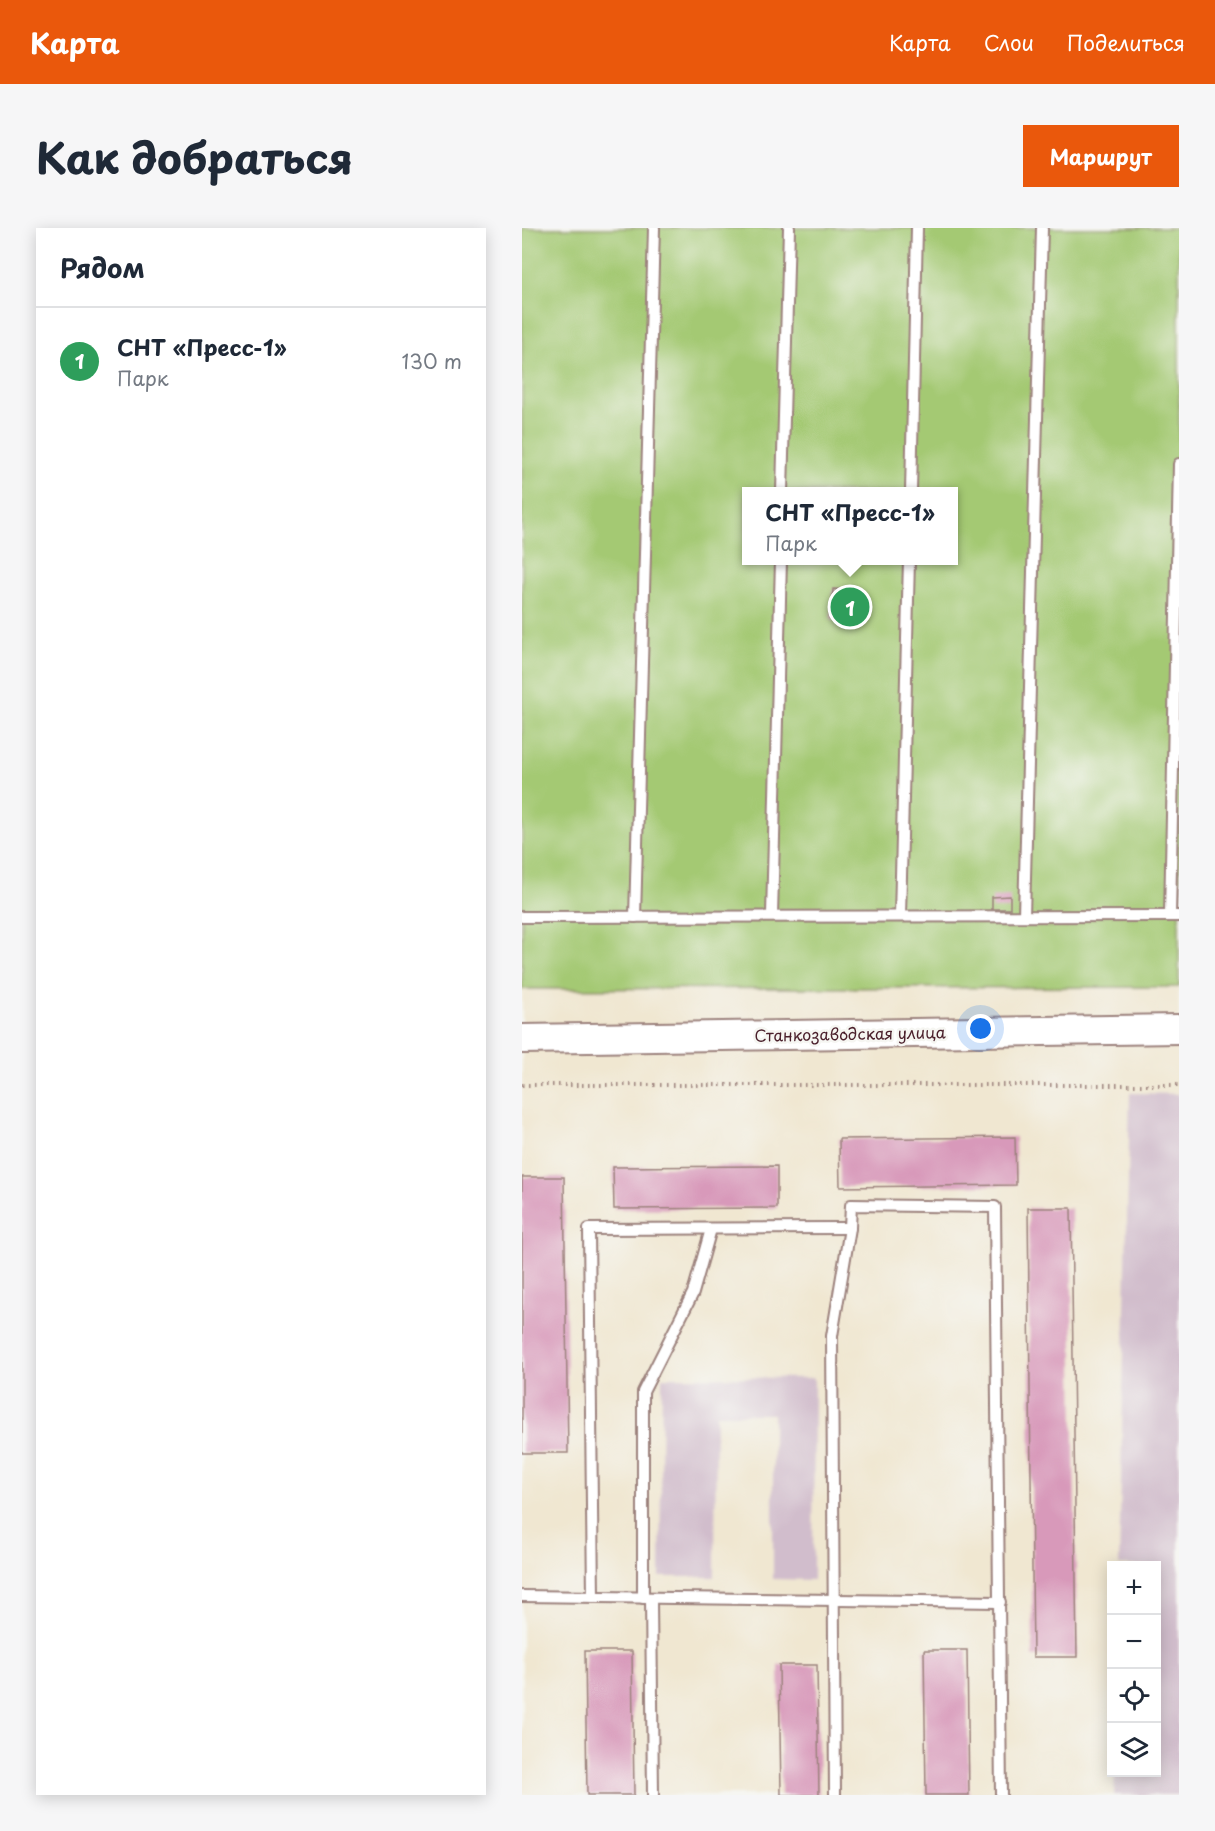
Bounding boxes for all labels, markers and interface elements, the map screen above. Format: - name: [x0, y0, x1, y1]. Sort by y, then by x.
- text: Карта: [30, 21, 120, 64]
- text: Карта: [889, 26, 951, 58]
- text: Слои: [984, 26, 1034, 58]
- text: Поделиться: [1067, 26, 1185, 58]
- text: Как добраться: [36, 125, 353, 188]
- button: Маршрут: [1023, 125, 1179, 187]
- text: Рядом: [60, 248, 145, 287]
- text: СНТ «Пресс-1»: [117, 330, 287, 363]
- text: 1: [75, 346, 84, 376]
- text: 130 m: [402, 346, 462, 376]
- text: Парк: [117, 363, 169, 393]
- popup: [742, 487, 958, 565]
- text: СНТ «Пресс-1»: [765, 495, 935, 528]
- text: Парк: [765, 528, 817, 558]
- pin: 1: [830, 584, 870, 629]
- your location: [966, 1014, 995, 1043]
- street label: Станкозаводская улица: [754, 1019, 946, 1047]
- map controls: [1107, 1561, 1161, 1777]
- button: +: [1107, 1561, 1161, 1615]
- button: −: [1107, 1615, 1161, 1669]
- button: locate: [1107, 1669, 1161, 1723]
- button: layers: [1107, 1723, 1161, 1777]

